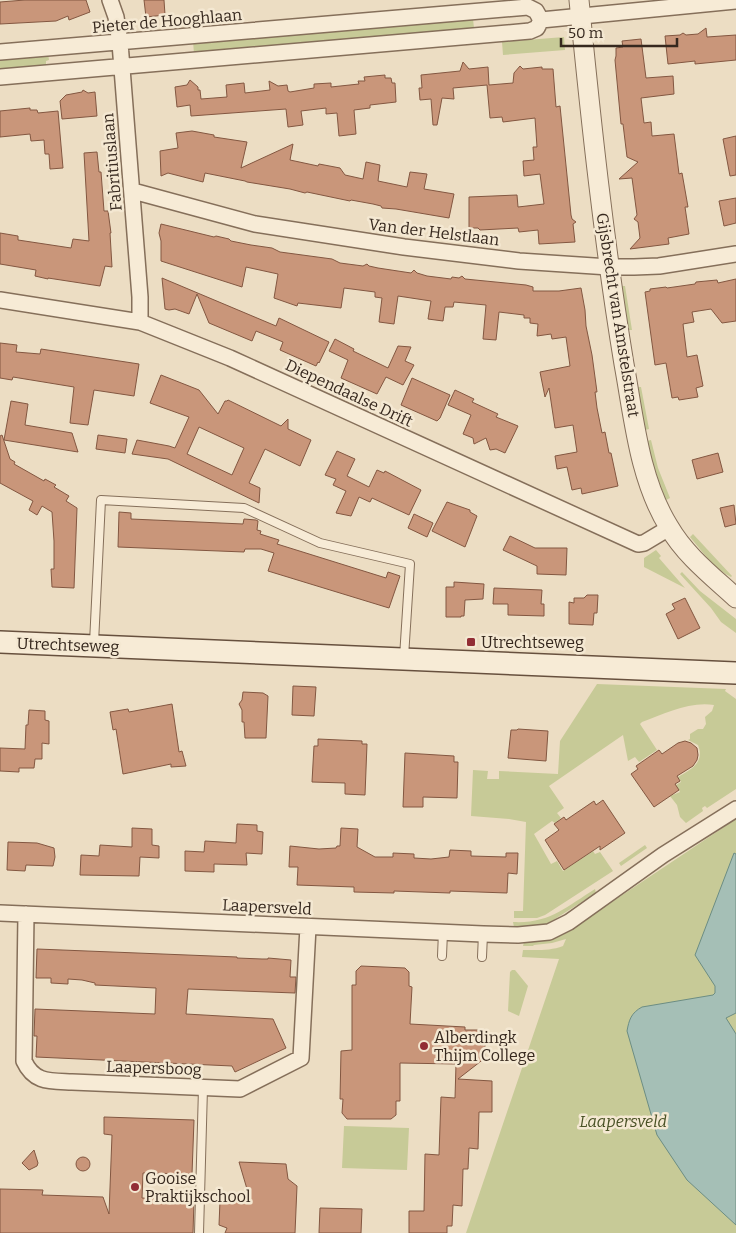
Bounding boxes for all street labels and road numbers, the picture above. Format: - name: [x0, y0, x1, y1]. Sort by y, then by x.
- street label: Pieter de Hooghlaan: [91, 5, 243, 37]
- street label: Fabritiuslaan: [98, 112, 126, 212]
- street label: Gijsbrecht van Amstelstraat: [592, 212, 644, 419]
- street label: Van der Helstlaan: [368, 215, 500, 249]
- street label: Diependaalse Drift: [282, 355, 416, 431]
- street label: Utrechtseweg: [16, 634, 120, 656]
- street label: Laapersveld: [222, 895, 313, 919]
- street label: Laapersboog: [106, 1057, 202, 1079]

